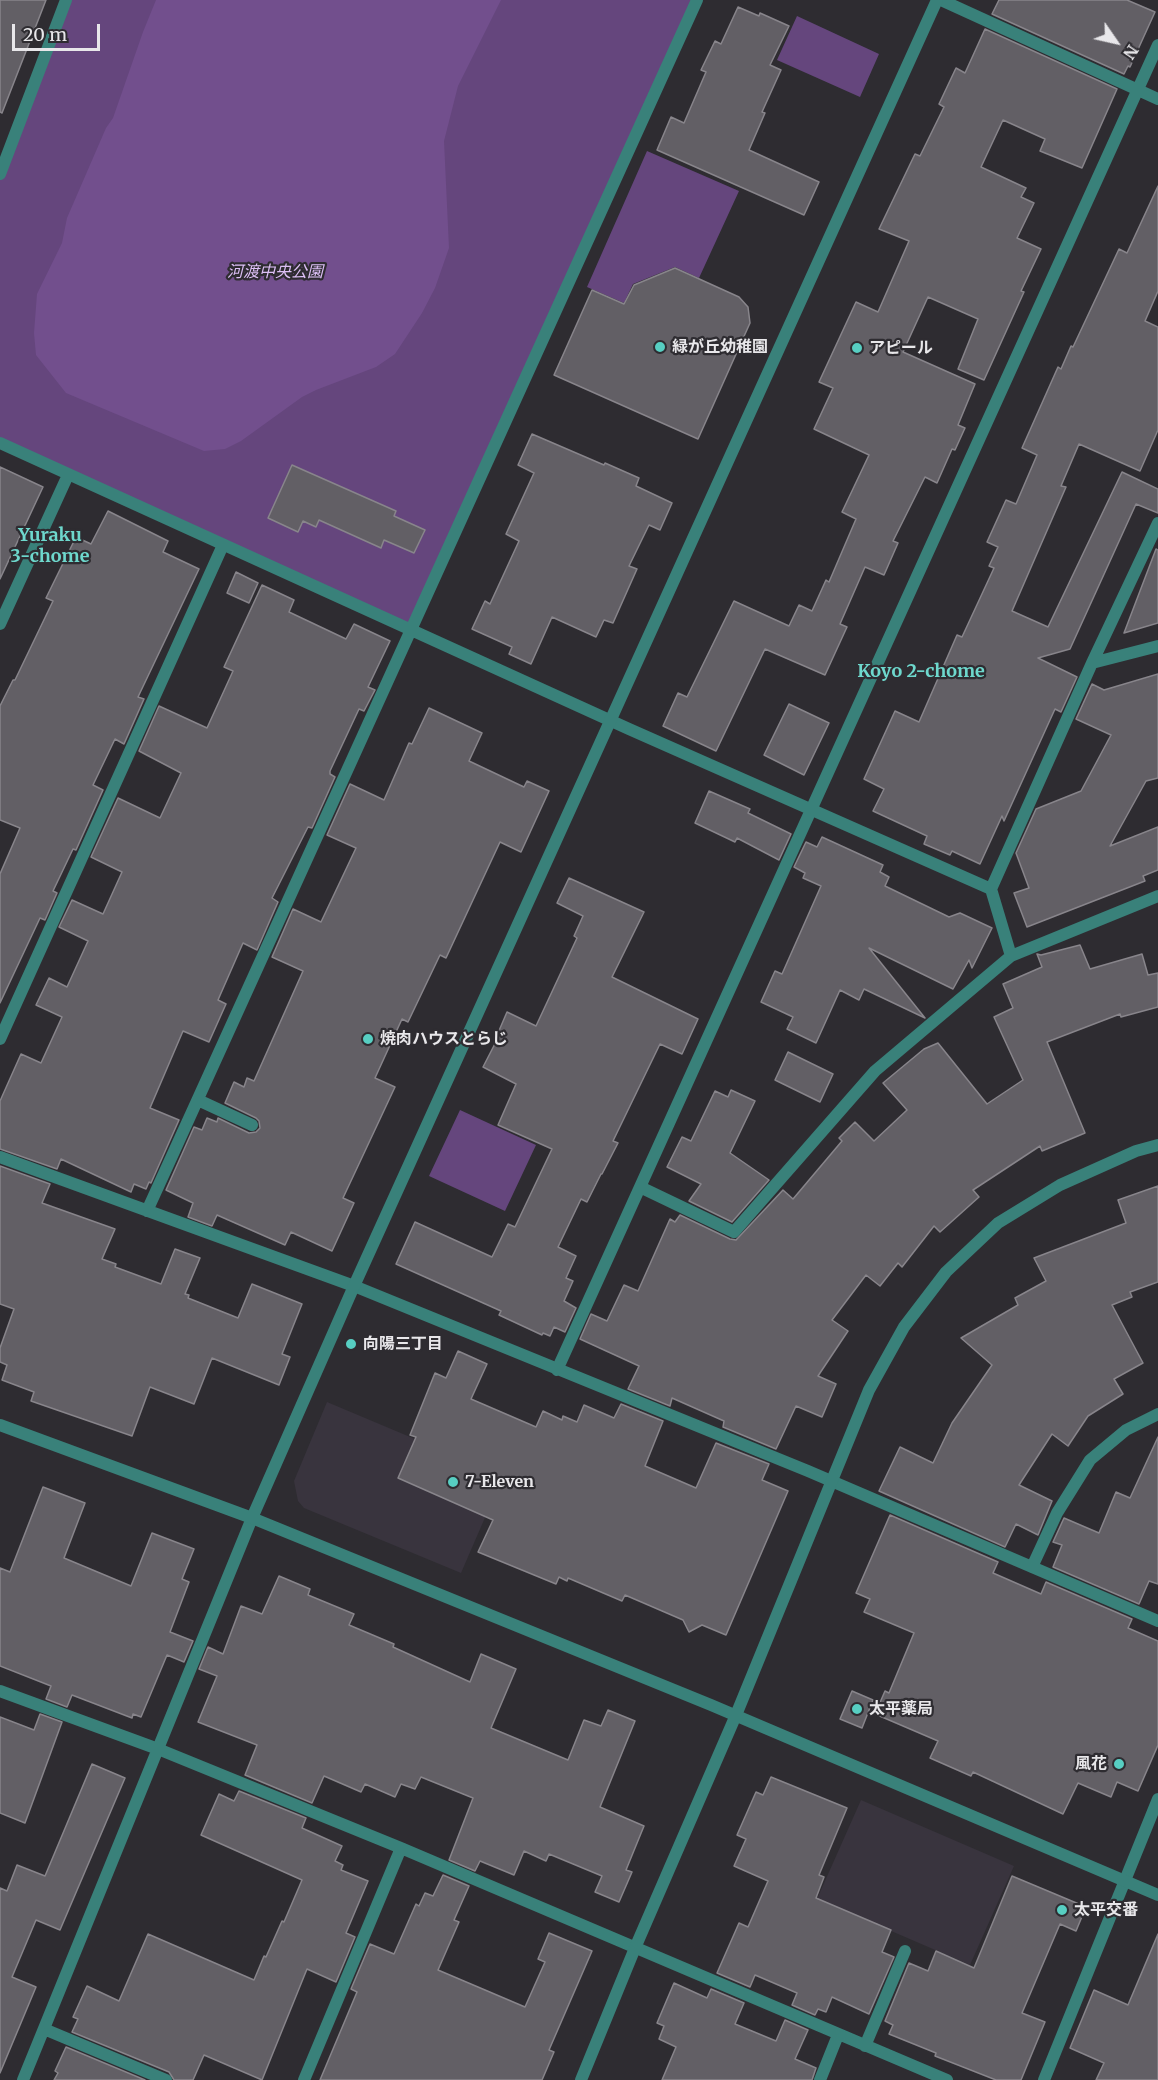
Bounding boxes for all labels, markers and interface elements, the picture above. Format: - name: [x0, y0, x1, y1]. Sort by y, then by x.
- scale bar: [15, 12, 104, 50]
- north arrow: [1086, 12, 1146, 72]
- text: 20 m: [23, 23, 67, 46]
- text: N: [1119, 41, 1143, 63]
- park label: 河渡中央公園: [227, 262, 323, 282]
- place label: 緑が丘幼稚園: [672, 337, 768, 357]
- place label: アピール: [869, 338, 933, 358]
- marker: 緑が丘幼稚園: [653, 340, 667, 354]
- marker: アピール: [850, 341, 864, 355]
- district label: Yuraku 3-chome: [11, 525, 89, 568]
- district label: Koyo 2-chome: [857, 661, 985, 683]
- place label: 焼肉ハウスとらじ: [380, 1029, 508, 1049]
- marker: 焼肉ハウスとらじ: [361, 1032, 375, 1046]
- place label: 向陽三丁目: [363, 1334, 443, 1354]
- marker: 向陽三丁目: [344, 1337, 358, 1351]
- place label: 7-Eleven: [465, 1472, 534, 1492]
- marker: 7-Eleven: [446, 1475, 460, 1489]
- place label: 太平薬局: [869, 1699, 933, 1719]
- marker: 太平薬局: [850, 1702, 864, 1716]
- place label: 風花: [1075, 1754, 1107, 1774]
- marker: 風花: [1112, 1757, 1126, 1771]
- place label: 太平交番: [1074, 1900, 1138, 1920]
- marker: 太平交番: [1055, 1903, 1069, 1917]

